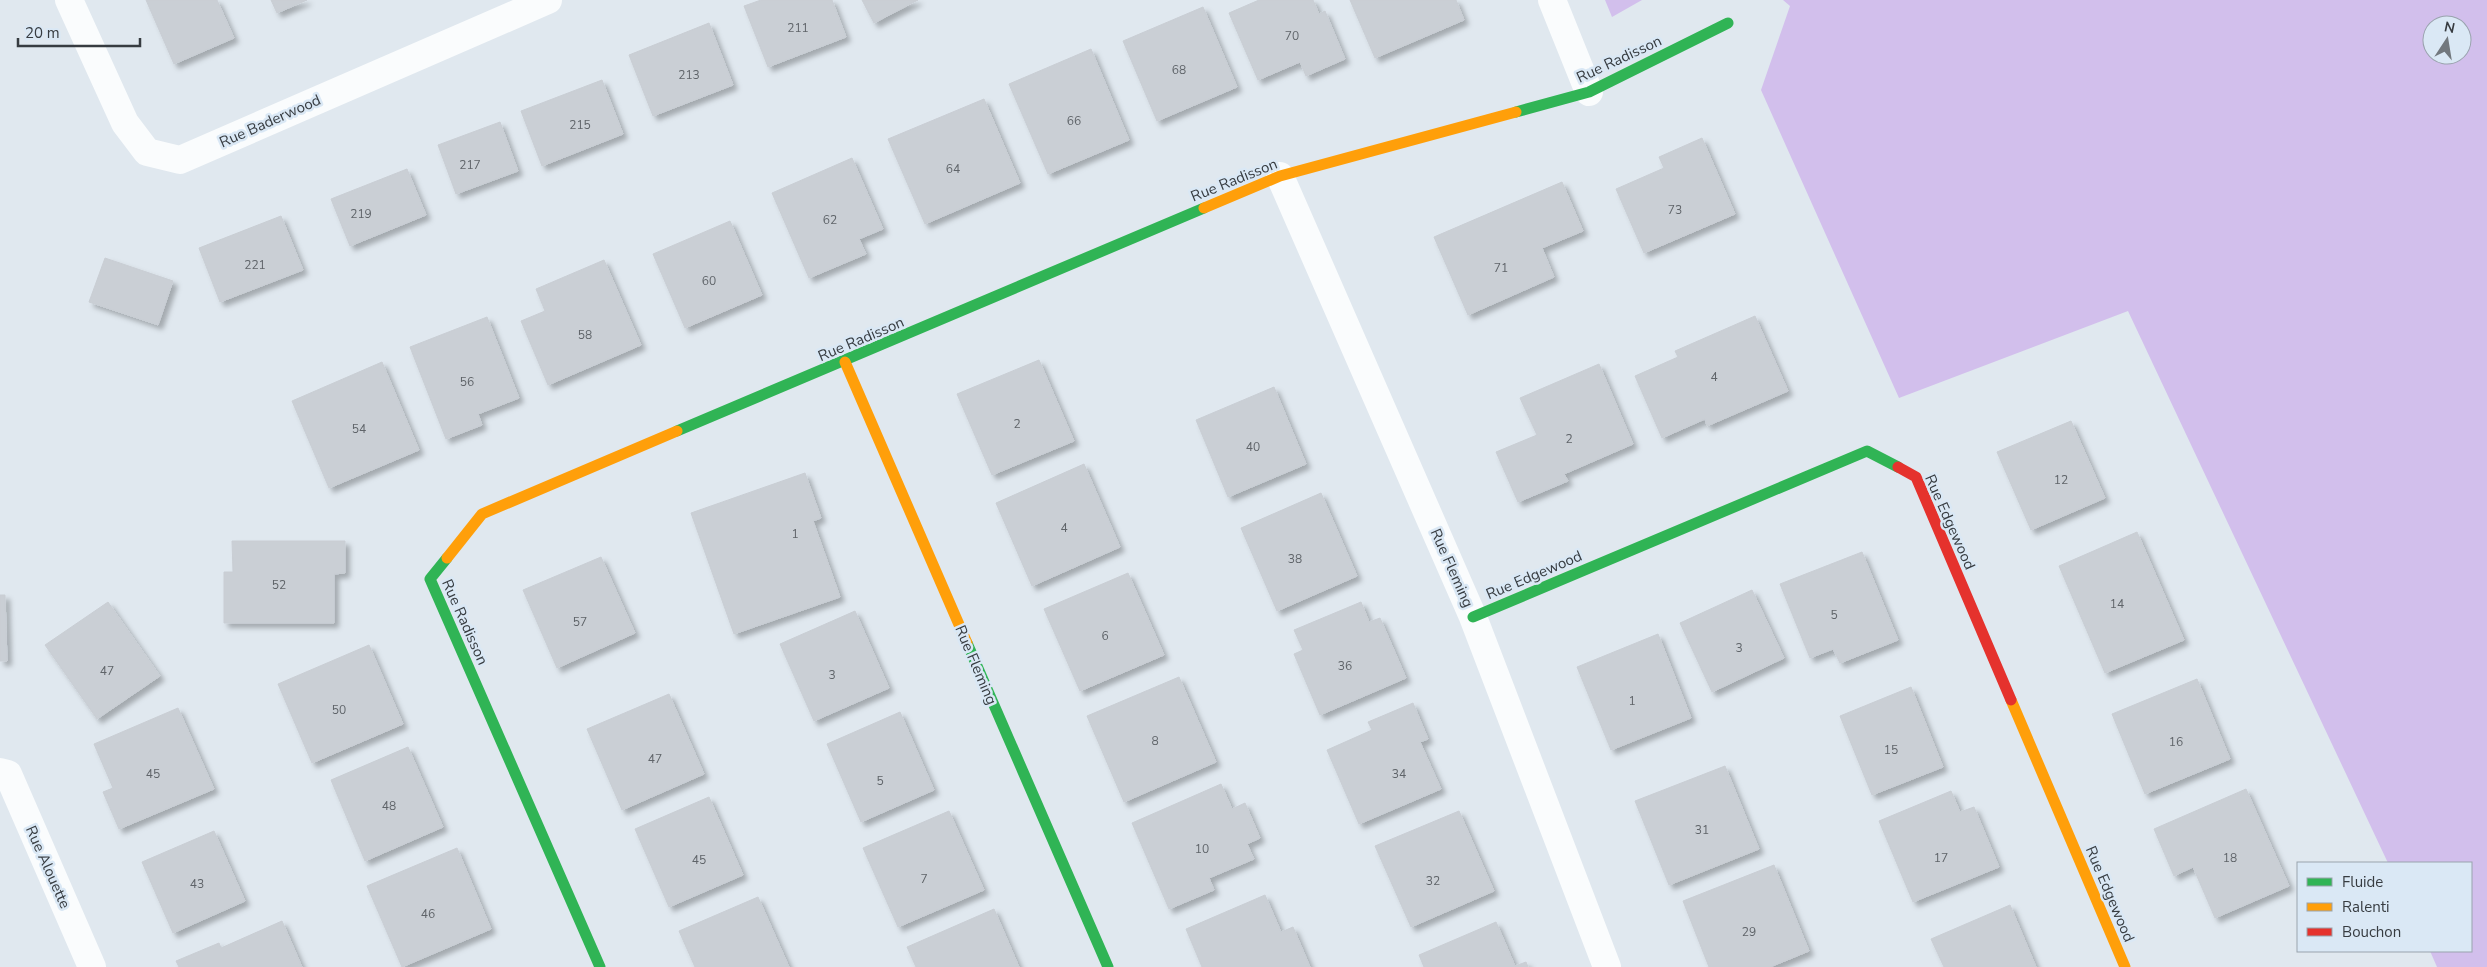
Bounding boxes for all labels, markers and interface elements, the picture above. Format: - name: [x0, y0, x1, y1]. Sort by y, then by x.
- scale bar: [18, 15, 140, 47]
- north arrow: [2422, 15, 2472, 65]
- text: N: [2442, 17, 2457, 38]
- house number: 211: [787, 20, 809, 36]
- text: 20 m: [25, 23, 60, 43]
- house number: 70: [1285, 28, 1299, 44]
- street label: Rue Radisson: [1573, 31, 1665, 87]
- house number: 68: [1172, 62, 1186, 78]
- house number: 213: [678, 67, 700, 83]
- street label: Rue Baderwood: [216, 90, 324, 152]
- house number: 66: [1067, 113, 1081, 129]
- house number: 215: [569, 117, 591, 133]
- street label: Rue Radisson: [1188, 154, 1280, 206]
- house number: 217: [459, 157, 481, 173]
- house number: 64: [946, 161, 960, 177]
- house number: 73: [1668, 202, 1682, 218]
- house number: 219: [350, 206, 372, 222]
- house number: 62: [823, 212, 837, 228]
- house number: 221: [244, 257, 266, 273]
- house number: 71: [1494, 260, 1508, 276]
- house number: 60: [702, 273, 716, 289]
- street label: Rue Radisson: [815, 312, 907, 366]
- house number: 58: [578, 327, 592, 343]
- house number: 4: [1710, 369, 1718, 385]
- house number: 56: [460, 374, 474, 390]
- house number: 2: [1013, 416, 1021, 432]
- house number: 54: [352, 421, 366, 437]
- house number: 2: [1565, 431, 1573, 447]
- house number: 40: [1246, 439, 1260, 455]
- street label: Rue Edgewood: [1920, 471, 1980, 573]
- house number: 12: [2054, 472, 2068, 488]
- house number: 4: [1060, 520, 1068, 536]
- street label: Rue Fleming: [1426, 525, 1478, 611]
- house number: 1: [791, 526, 799, 542]
- street label: Rue Edgewood: [1483, 546, 1585, 604]
- house number: 38: [1288, 551, 1302, 567]
- street label: Rue Radisson: [437, 576, 493, 668]
- house number: 52: [272, 577, 286, 593]
- house number: 14: [2110, 596, 2124, 612]
- house number: 5: [1830, 607, 1838, 623]
- house number: 57: [573, 614, 587, 630]
- street label: Rue Fleming: [950, 622, 1002, 708]
- house number: 6: [1101, 628, 1109, 644]
- house number: 3: [1735, 640, 1743, 656]
- house number: 36: [1338, 658, 1352, 674]
- house number: 47: [100, 663, 114, 679]
- house number: 3: [828, 667, 836, 683]
- house number: 1: [1628, 693, 1636, 709]
- house number: 50: [332, 702, 346, 718]
- house number: 8: [1151, 733, 1159, 749]
- house number: 16: [2169, 734, 2183, 750]
- house number: 15: [1884, 742, 1898, 758]
- house number: 47: [648, 751, 662, 767]
- house number: 45: [146, 766, 160, 782]
- house number: 34: [1392, 766, 1406, 782]
- house number: 5: [876, 773, 884, 789]
- house number: 48: [382, 798, 396, 814]
- street label: Rue Alouette: [21, 822, 75, 912]
- house number: 31: [1695, 822, 1709, 838]
- house number: 10: [1195, 841, 1209, 857]
- street label: Rue Edgewood: [2081, 843, 2139, 945]
- house number: 17: [1934, 850, 1948, 866]
- house number: 18: [2223, 850, 2237, 866]
- house number: 45: [692, 852, 706, 868]
- legend: [2297, 862, 2472, 952]
- house number: 7: [920, 871, 928, 887]
- text: Fluide: [2342, 872, 2383, 892]
- house number: 32: [1426, 873, 1440, 889]
- house number: 43: [190, 876, 204, 892]
- text: Ralenti: [2342, 897, 2390, 917]
- house number: 46: [421, 906, 435, 922]
- text: Bouchon: [2342, 922, 2401, 942]
- house number: 29: [1742, 924, 1756, 940]

